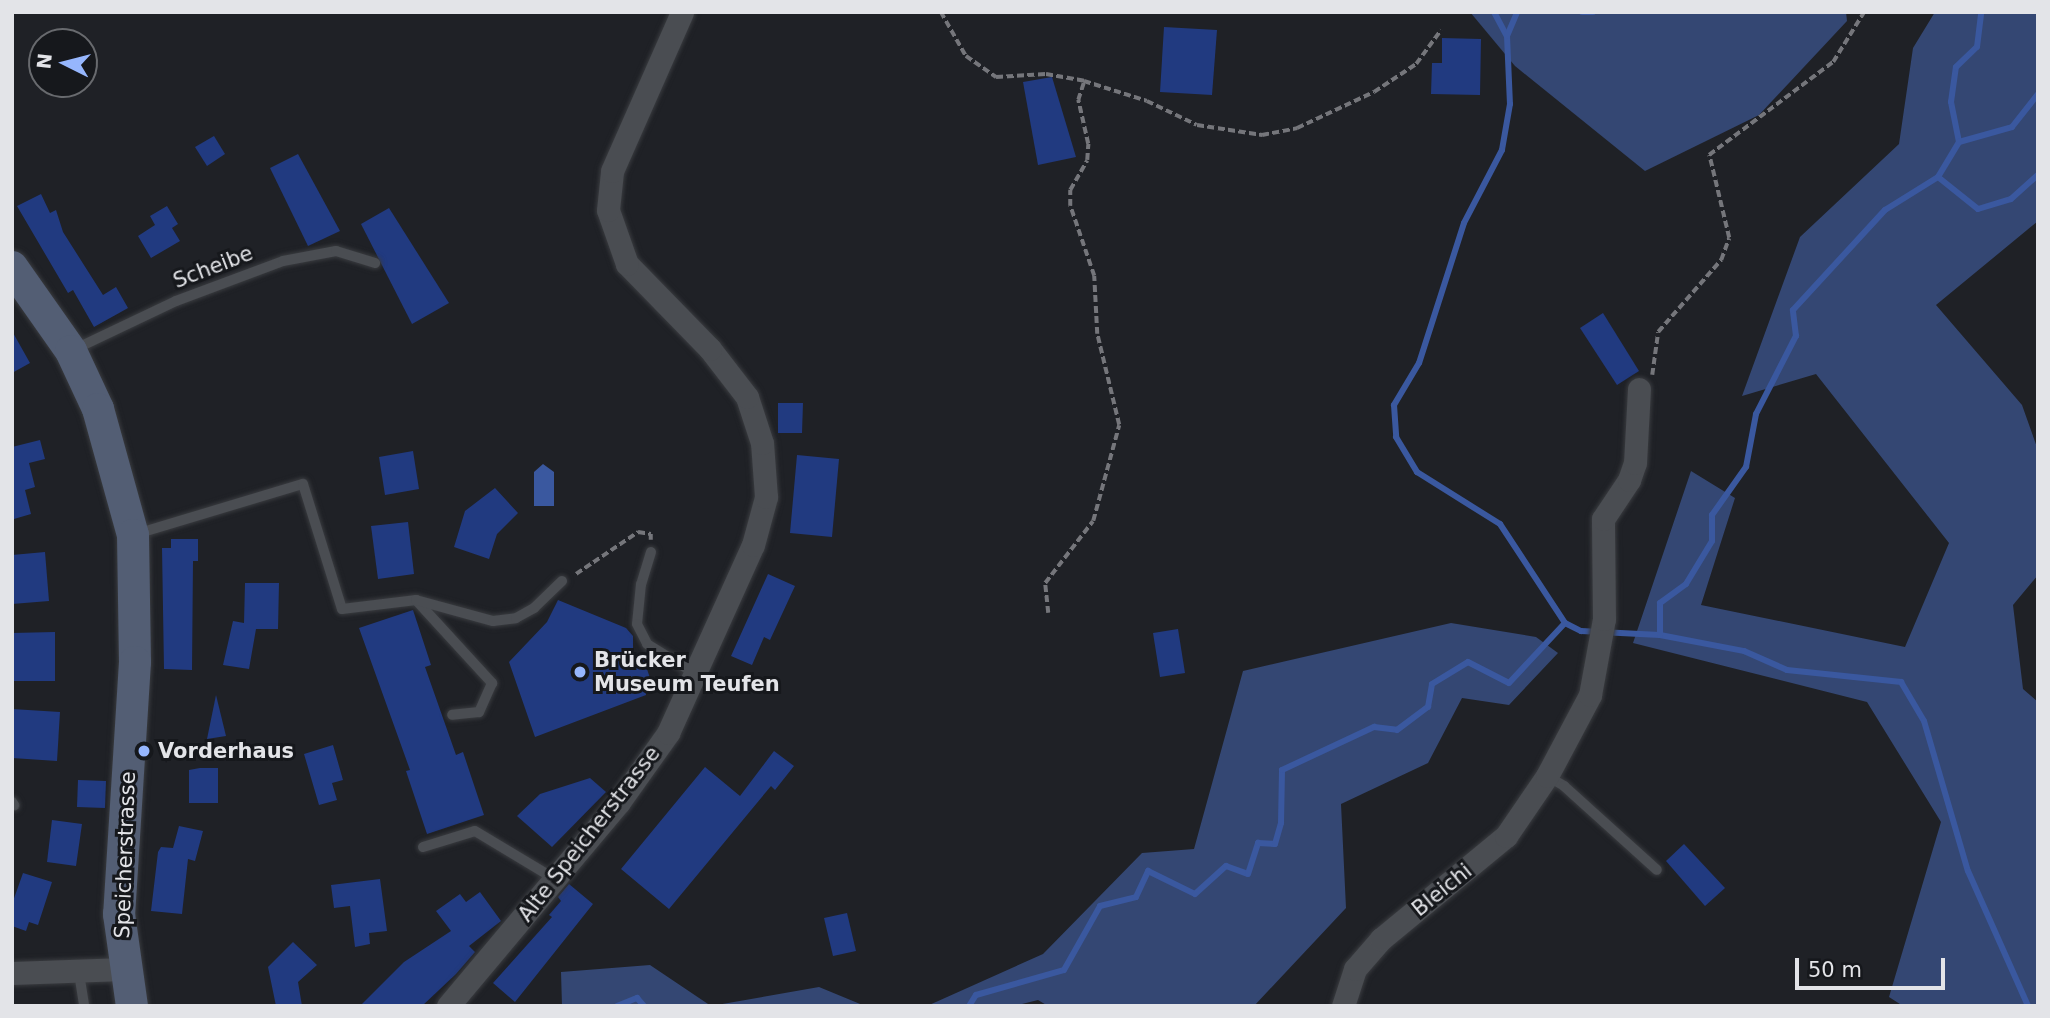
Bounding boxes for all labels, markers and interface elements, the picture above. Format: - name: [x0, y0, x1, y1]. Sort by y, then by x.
- north arrow: [28, 28, 98, 98]
- text: N: [32, 52, 56, 70]
- street label: Scheibe: [170, 240, 256, 294]
- place label: Brücker Museum Teufen: [594, 647, 780, 697]
- marker: Brücker Museum Teufen: [572, 664, 588, 680]
- place label: Vorderhaus: [158, 738, 294, 764]
- street label: Alte Speicherstrasse: [513, 741, 665, 927]
- marker: Vorderhaus: [136, 743, 152, 759]
- street label: Speicherstrasse: [109, 771, 141, 939]
- street label: Bleichi: [1407, 858, 1477, 922]
- scale bar: [1798, 944, 1948, 988]
- text: 50 m: [1808, 958, 1862, 982]

